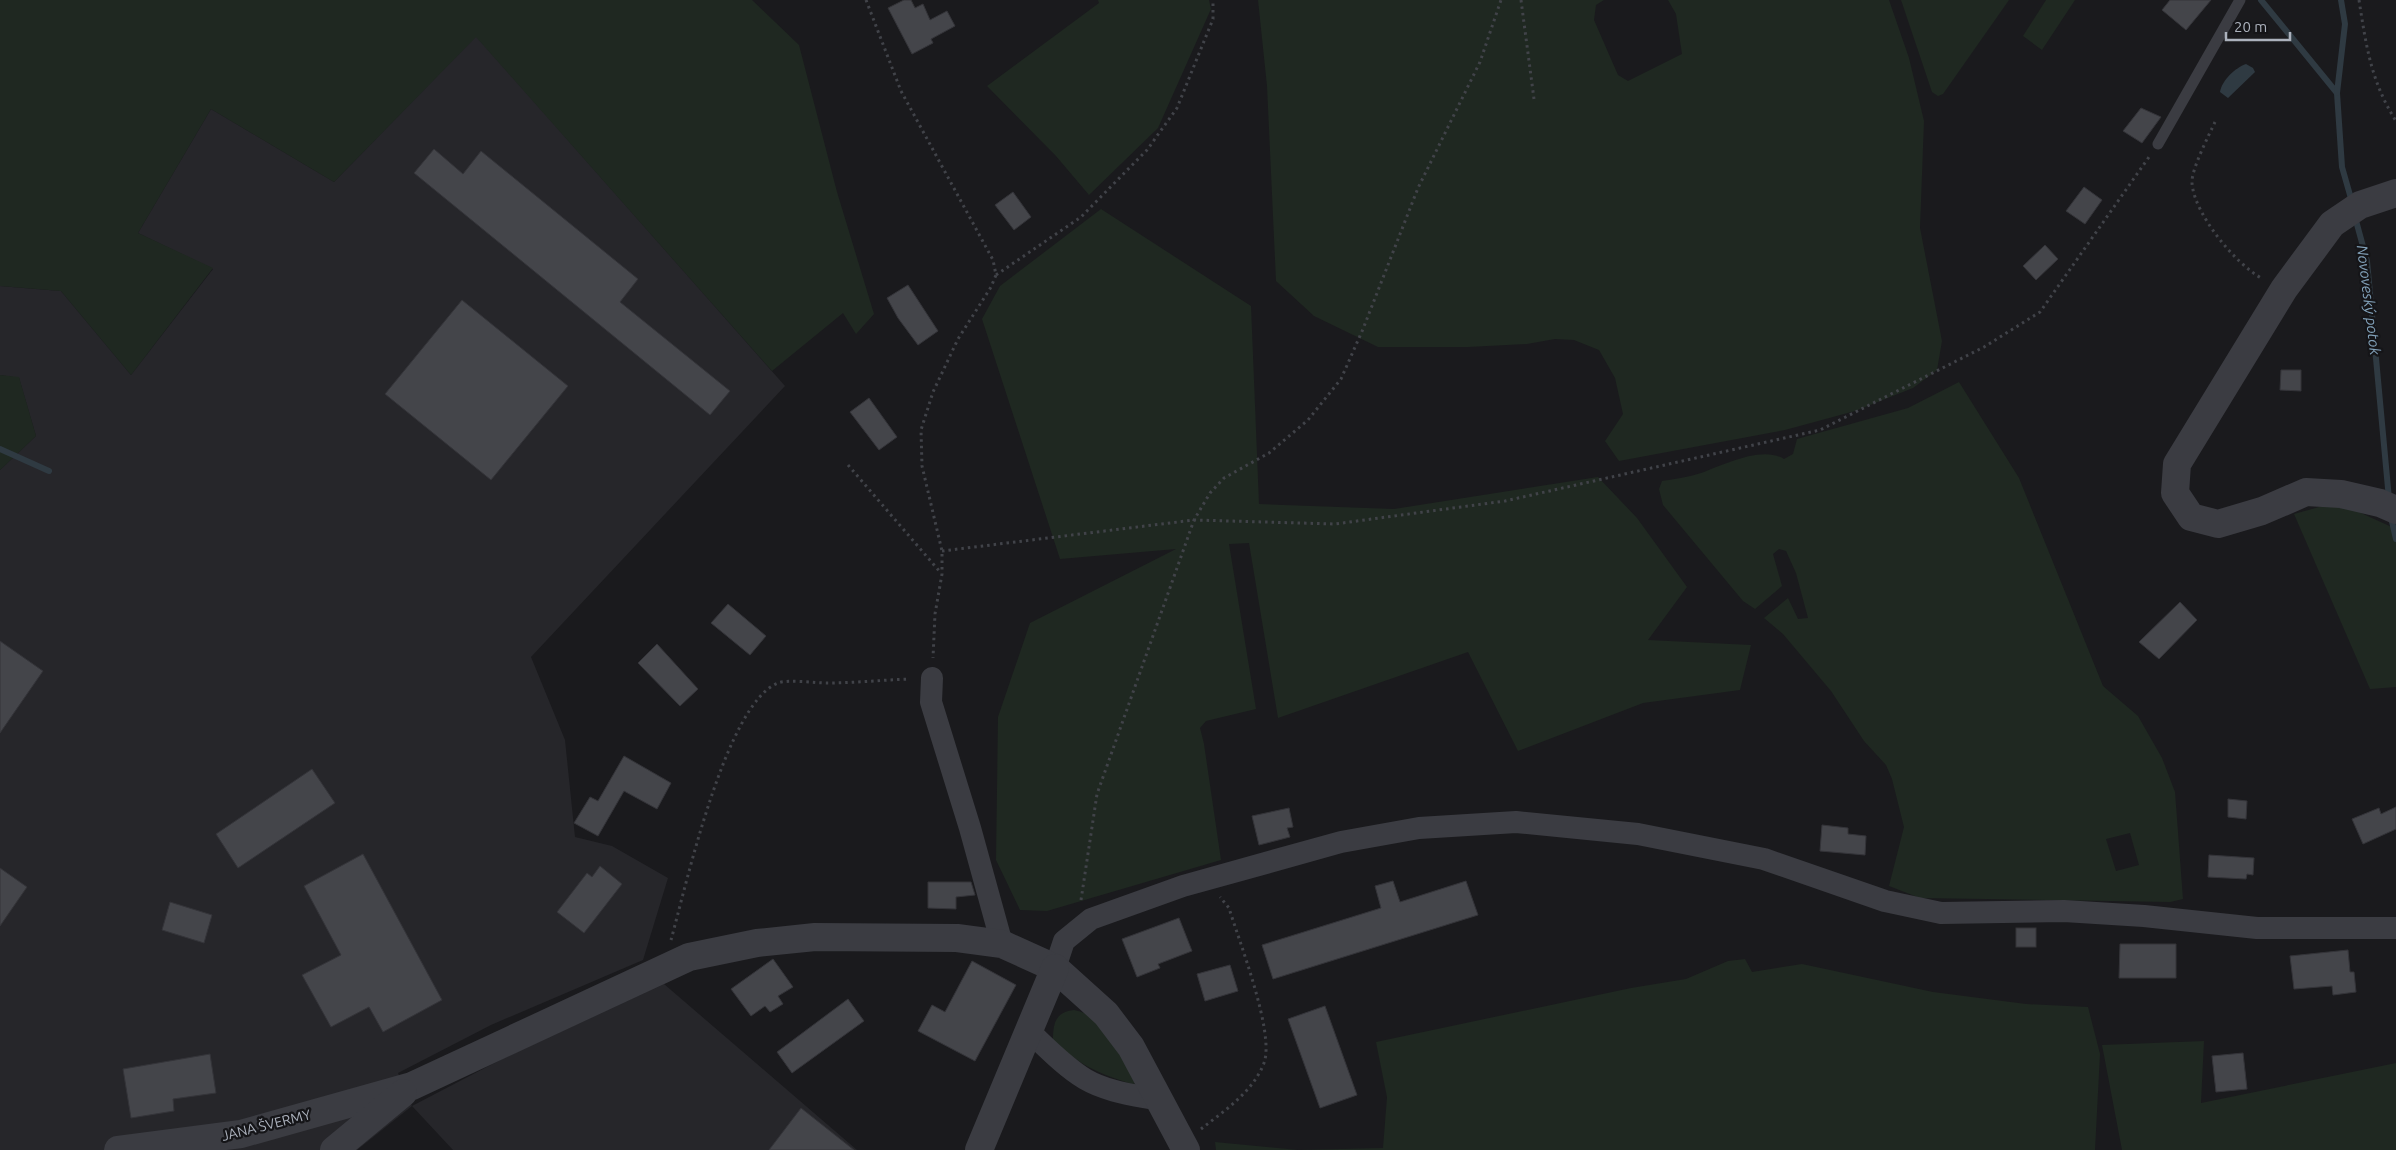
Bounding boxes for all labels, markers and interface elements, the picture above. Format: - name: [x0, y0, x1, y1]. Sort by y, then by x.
- scale bar: [2226, 10, 2290, 42]
- text: 20 m: [2234, 18, 2267, 35]
- water label: Novoveský potok: [2354, 244, 2384, 356]
- street label: JANA ŠVERMY: [220, 1105, 312, 1144]

